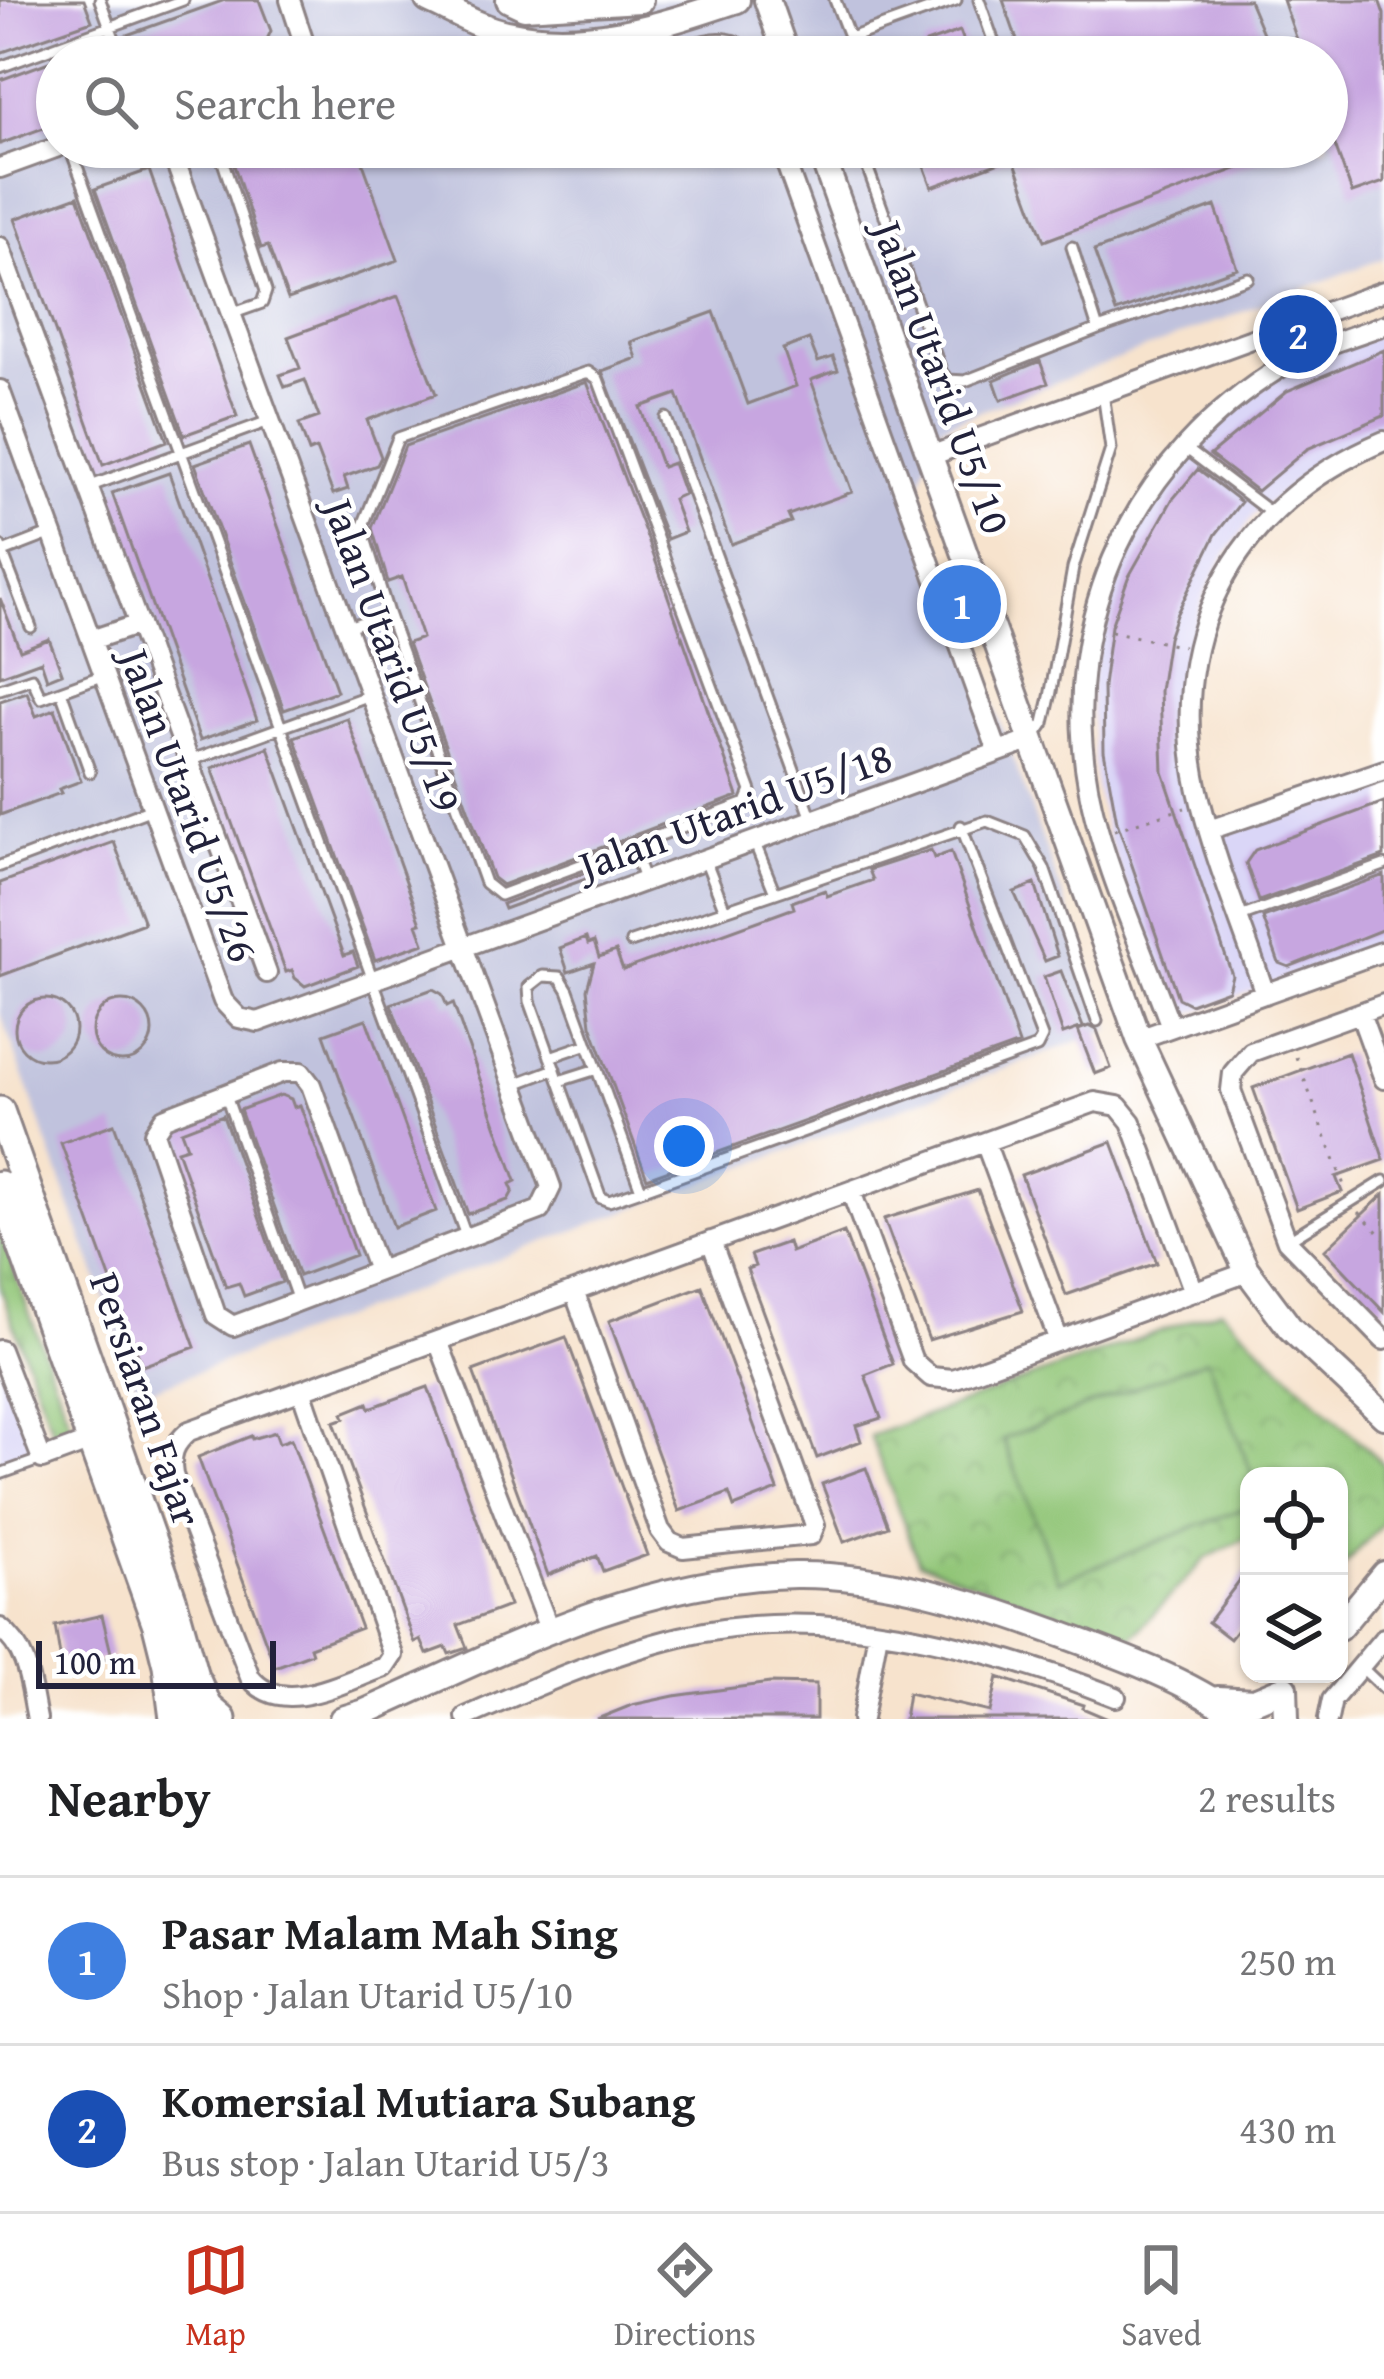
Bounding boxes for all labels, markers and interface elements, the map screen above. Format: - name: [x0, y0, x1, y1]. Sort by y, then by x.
- search box: [36, 36, 1348, 168]
- icon: search: [78, 69, 144, 135]
- text: Search here: [174, 70, 396, 135]
- street label: Jalan Utarid U5/10: [856, 207, 1028, 542]
- pin: 2: [1259, 289, 1337, 379]
- street label: Jalan Utarid U5/19: [307, 485, 479, 820]
- pin: 1: [923, 559, 1001, 649]
- street label: Jalan Utarid U5/26: [103, 635, 275, 970]
- street label: Jalan Utarid U5/18: [565, 725, 900, 897]
- your location: [654, 1116, 714, 1176]
- street label: Persiaran Fajar: [75, 1264, 219, 1534]
- map controls: [1240, 1467, 1348, 1683]
- button: locate: [1240, 1467, 1348, 1575]
- button: layers: [1240, 1575, 1348, 1683]
- scale bar: [36, 1635, 276, 1688]
- text: 100 m: [54, 1638, 136, 1686]
- text: Nearby: [48, 1760, 211, 1835]
- text: 2 results: [1198, 1769, 1336, 1826]
- text: Pasar Malam Mah Sing: [162, 1900, 618, 1965]
- text: 1: [77, 1932, 97, 1989]
- text: 250 m: [1239, 1932, 1336, 1989]
- text: Shop · Jalan Utarid U5/10: [162, 1965, 573, 2022]
- text: Komersial Mutiara Subang: [162, 2068, 695, 2133]
- text: 2: [77, 2100, 97, 2157]
- text: 430 m: [1239, 2100, 1336, 2157]
- text: Bus stop · Jalan Utarid U5/3: [162, 2133, 610, 2190]
- tab: Map: [183, 2237, 249, 2357]
- tab: Directions: [614, 2237, 756, 2357]
- tab: Saved: [1121, 2237, 1201, 2357]

